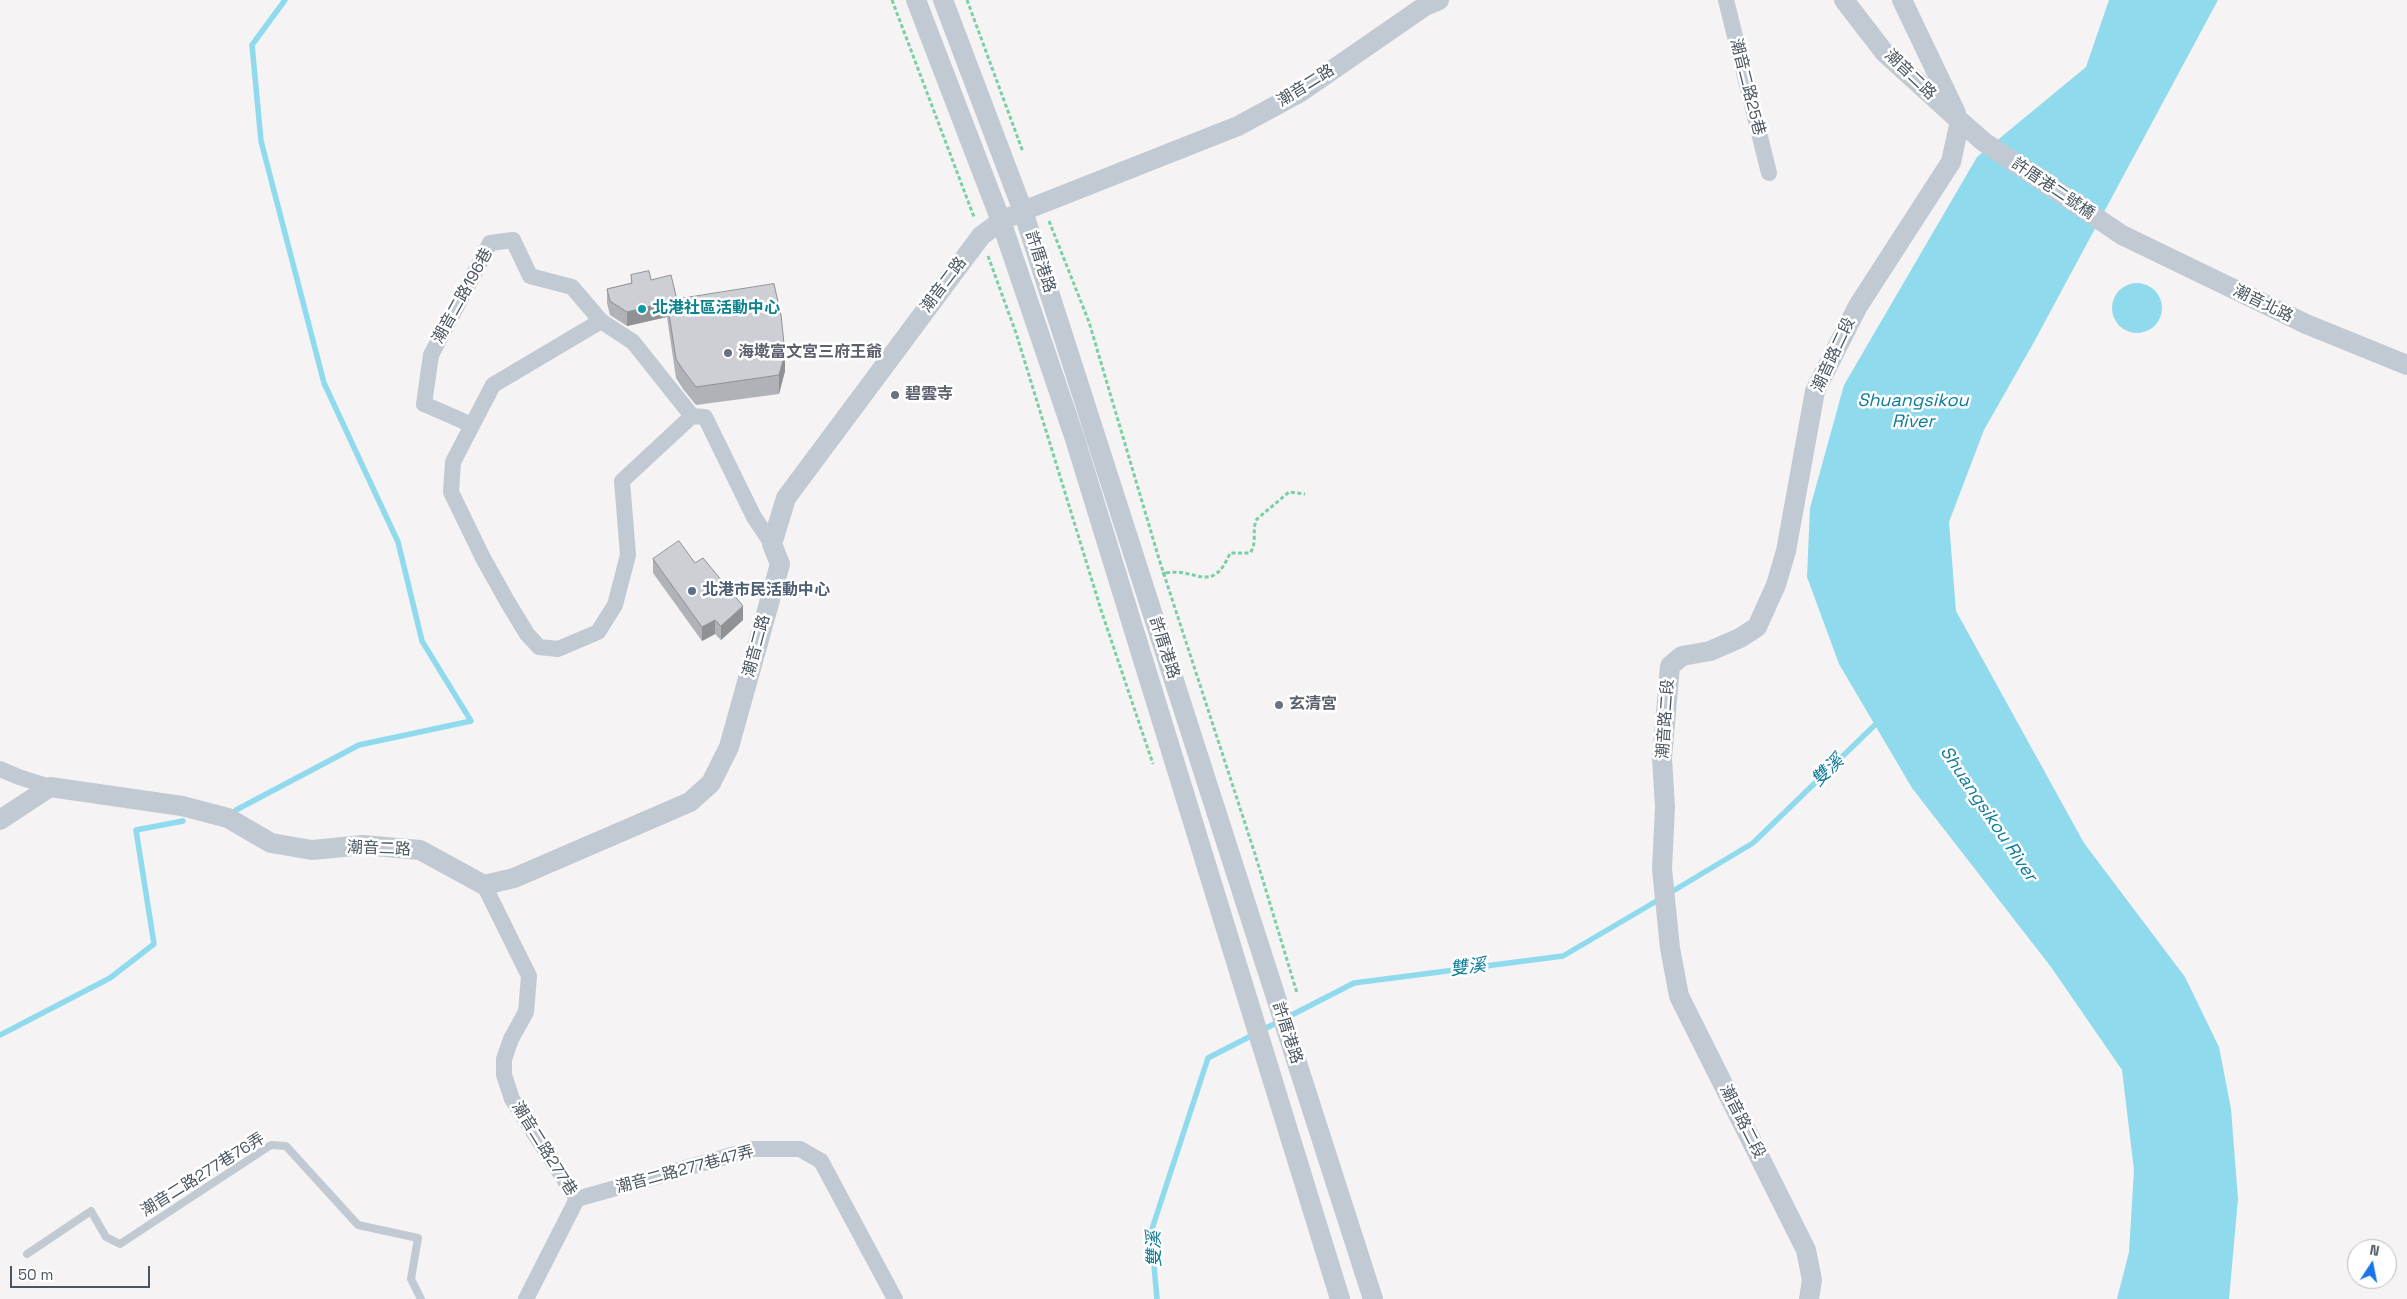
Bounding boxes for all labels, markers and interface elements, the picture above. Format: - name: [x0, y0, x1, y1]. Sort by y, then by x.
- street label: 潮音二路25巷: [1726, 37, 1768, 137]
- street label: 潮音二路: [1880, 46, 1940, 104]
- street label: 潮音二路: [1274, 61, 1338, 111]
- street label: 許厝港二號橋: [2008, 154, 2098, 224]
- street label: 許厝港路: [1021, 229, 1059, 295]
- street label: 潮音二路196巷: [429, 245, 497, 347]
- street label: 潮音二路: [917, 254, 971, 316]
- street label: 潮音北路: [2230, 281, 2296, 327]
- place label: 北港社區活動中心: [652, 299, 780, 319]
- marker: 北港社區活動中心: [636, 303, 648, 315]
- street label: 潮音路二段: [1808, 315, 1860, 395]
- place label: 海墘富文宮三府王爺: [738, 343, 882, 363]
- marker: 海墘富文宮三府王爺: [722, 347, 734, 359]
- place label: 碧雲寺: [905, 385, 953, 405]
- marker: 碧雲寺: [889, 389, 901, 401]
- water label: Shuangsikou River: [1857, 390, 1969, 432]
- place label: 北港市民活動中心: [702, 581, 830, 601]
- marker: 北港市民活動中心: [686, 585, 698, 597]
- street label: 潮音二路: [739, 613, 775, 679]
- street label: 許厝港路: [1145, 615, 1183, 681]
- street label: 潮音路二段: [1654, 678, 1678, 760]
- place label: 玄清宮: [1289, 695, 1337, 715]
- marker: 玄清宮: [1273, 699, 1285, 711]
- water label: Shuangsikou River: [1935, 742, 2041, 886]
- water label: 雙溪: [1808, 751, 1848, 791]
- street label: 潮音二路: [347, 838, 411, 860]
- water label: 雙溪: [1449, 955, 1487, 981]
- street label: 許厝港路: [1268, 1000, 1306, 1066]
- street label: 潮音路二段: [1715, 1082, 1769, 1162]
- street label: 潮音二路277巷: [507, 1098, 581, 1200]
- street label: 潮音二路277巷76弄: [138, 1129, 268, 1221]
- street label: 潮音二路277巷47弄: [614, 1142, 756, 1198]
- water label: 雙溪: [1144, 1231, 1166, 1267]
- north arrow: [2347, 1239, 2397, 1289]
- text: N: [2368, 1241, 2381, 1260]
- scale bar: [12, 1256, 152, 1288]
- text: 50 m: [18, 1265, 53, 1284]

